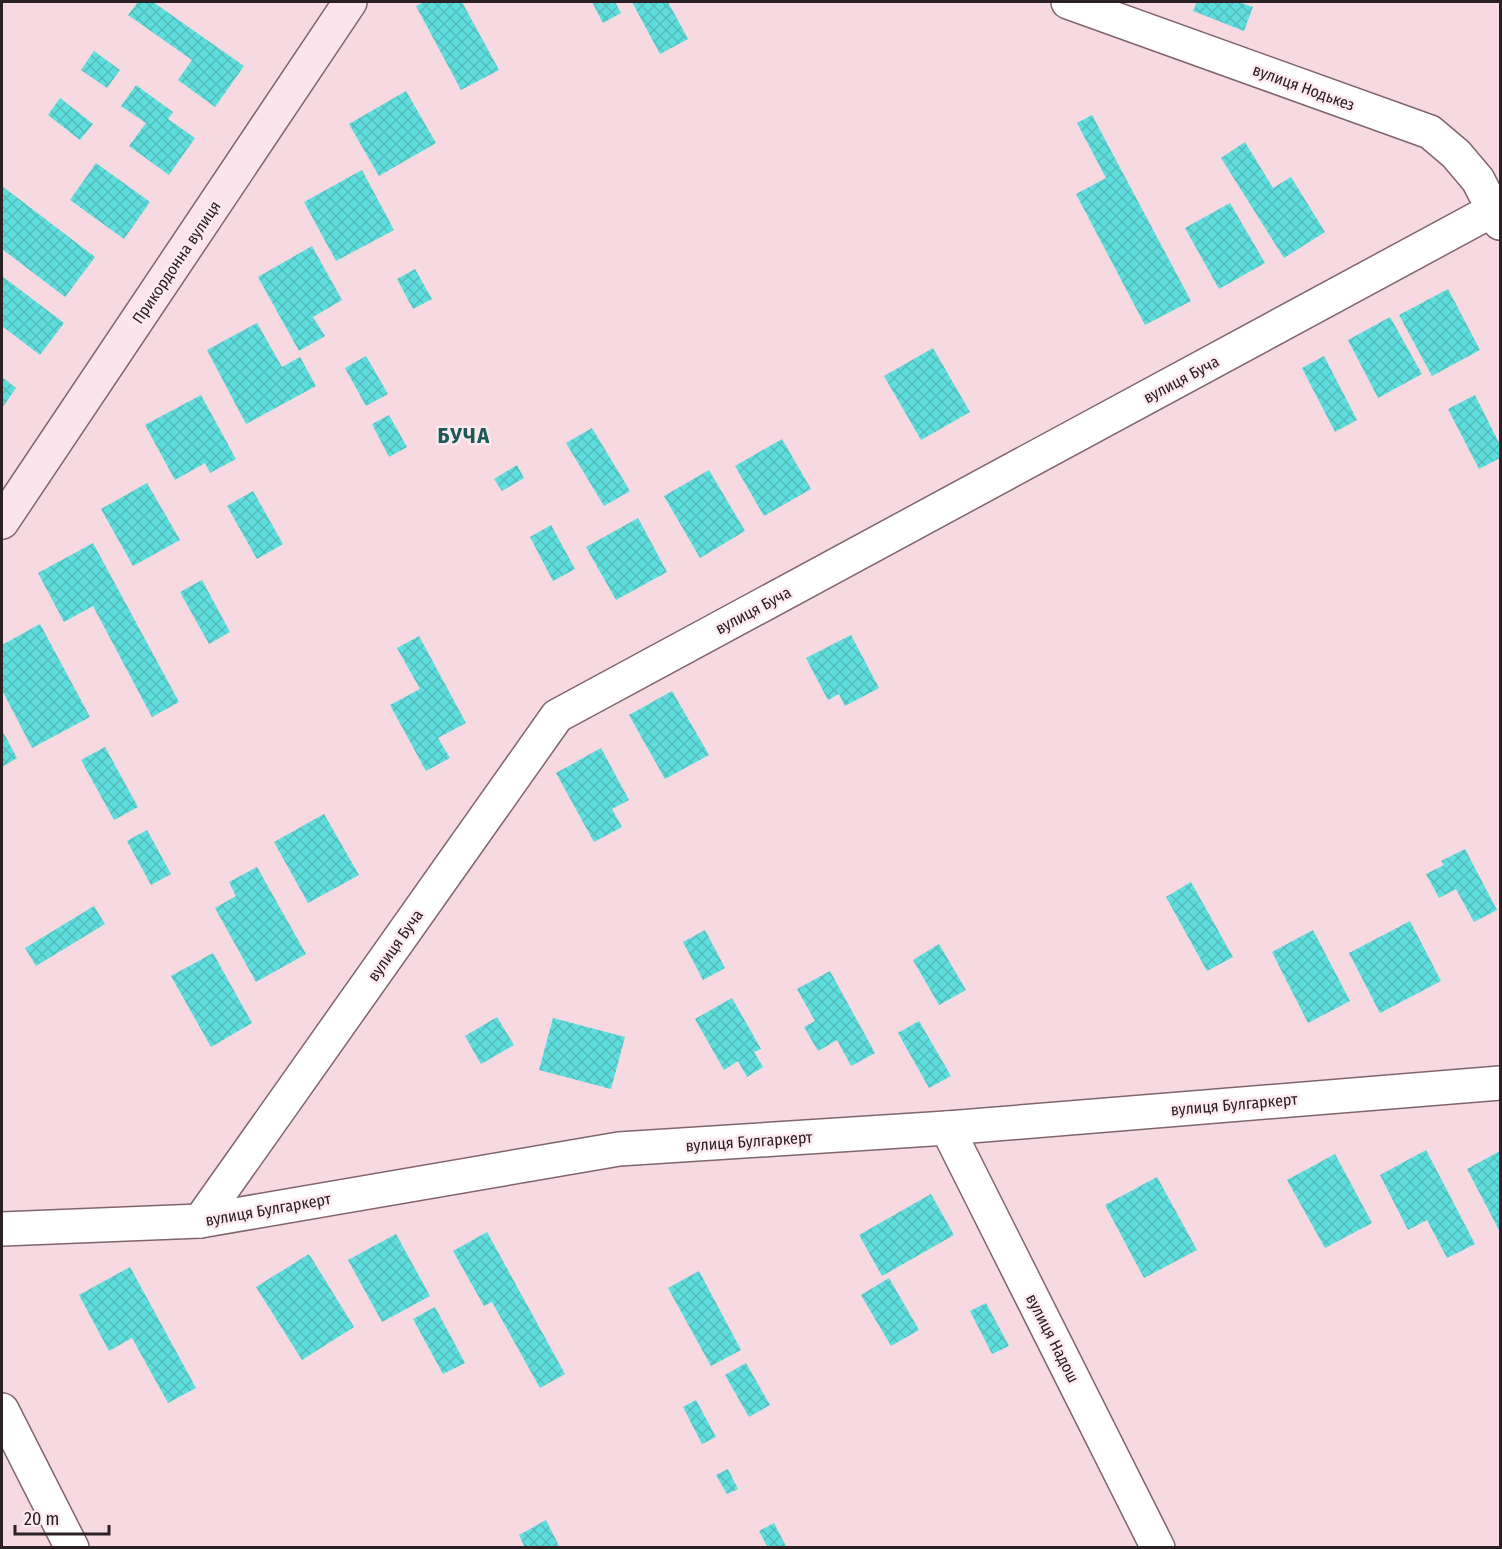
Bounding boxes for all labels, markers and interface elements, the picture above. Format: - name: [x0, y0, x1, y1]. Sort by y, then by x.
- street label: вулиця Нодькез: [1250, 60, 1357, 115]
- street label: Прикордонна вулиця: [128, 197, 225, 327]
- street label: вулиця Буча: [1140, 352, 1222, 407]
- district label: БУЧА: [437, 422, 491, 449]
- street label: вулиця Буча: [712, 583, 794, 638]
- street label: вулиця Буча: [364, 906, 427, 985]
- street label: вулиця Булгаркерт: [1170, 1089, 1299, 1120]
- street label: вулиця Булгаркерт: [685, 1128, 814, 1155]
- street label: вулиця Булгаркерт: [204, 1189, 333, 1230]
- street label: вулиця Надош: [1022, 1291, 1083, 1386]
- scale bar: [15, 1498, 110, 1536]
- text: 20 m: [24, 1508, 59, 1530]

